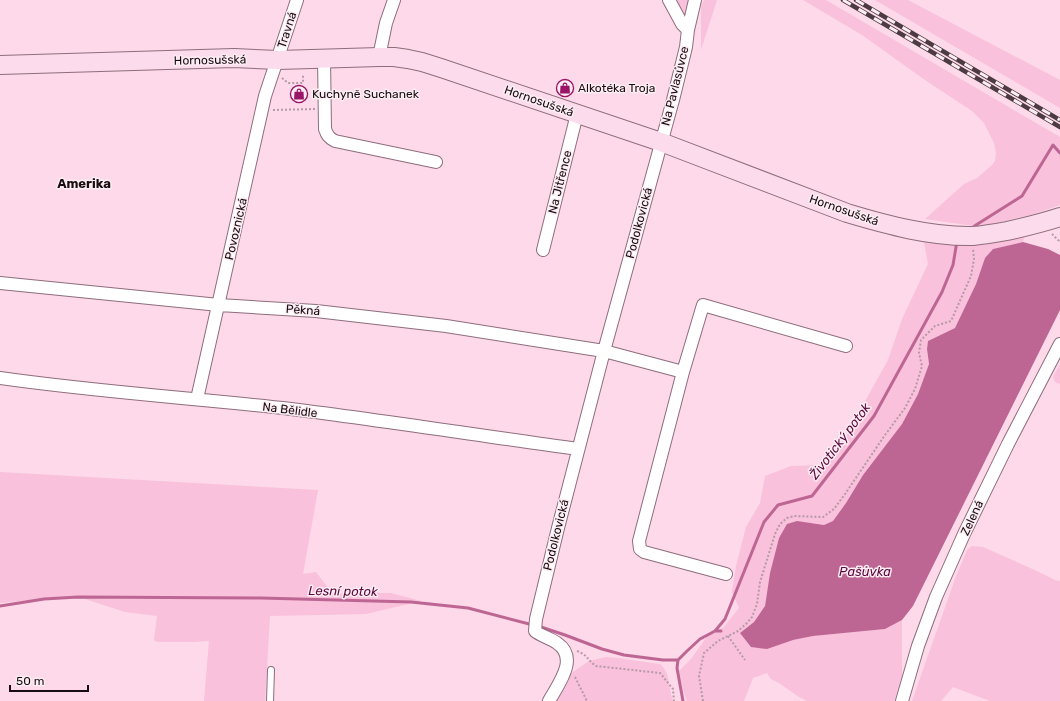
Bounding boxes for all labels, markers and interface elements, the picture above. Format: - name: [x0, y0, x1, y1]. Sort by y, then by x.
- street label: Travná: [275, 10, 299, 50]
- street label: Na Pavlasůvce: [658, 45, 692, 127]
- street label: Hornosušská: [174, 52, 246, 68]
- shop icon: Alkotéka Troja: [555, 78, 575, 98]
- place label: Alkotéka Troja: [578, 81, 655, 95]
- street label: Hornosušská: [502, 83, 576, 119]
- shop icon: Kuchyně Suchanek: [289, 84, 309, 104]
- place label: Kuchyně Suchanek: [312, 87, 420, 101]
- street label: Na Jitřence: [545, 149, 575, 215]
- district label: Amerika: [57, 176, 111, 191]
- street label: Podolkovická: [623, 186, 655, 260]
- street label: Hornosušská: [807, 192, 881, 228]
- street label: Povoznická: [222, 197, 250, 261]
- street label: Pěkná: [285, 302, 321, 318]
- street label: Na Bělidle: [262, 400, 319, 420]
- water label: Životický potok: [806, 400, 874, 483]
- street label: Podolkovická: [540, 498, 572, 572]
- street label: Zelená: [958, 498, 986, 538]
- water label: Pašůvka: [839, 564, 891, 579]
- water label: Lesní potok: [308, 583, 378, 599]
- scale bar: [10, 667, 88, 693]
- text: 50 m: [16, 674, 44, 688]

